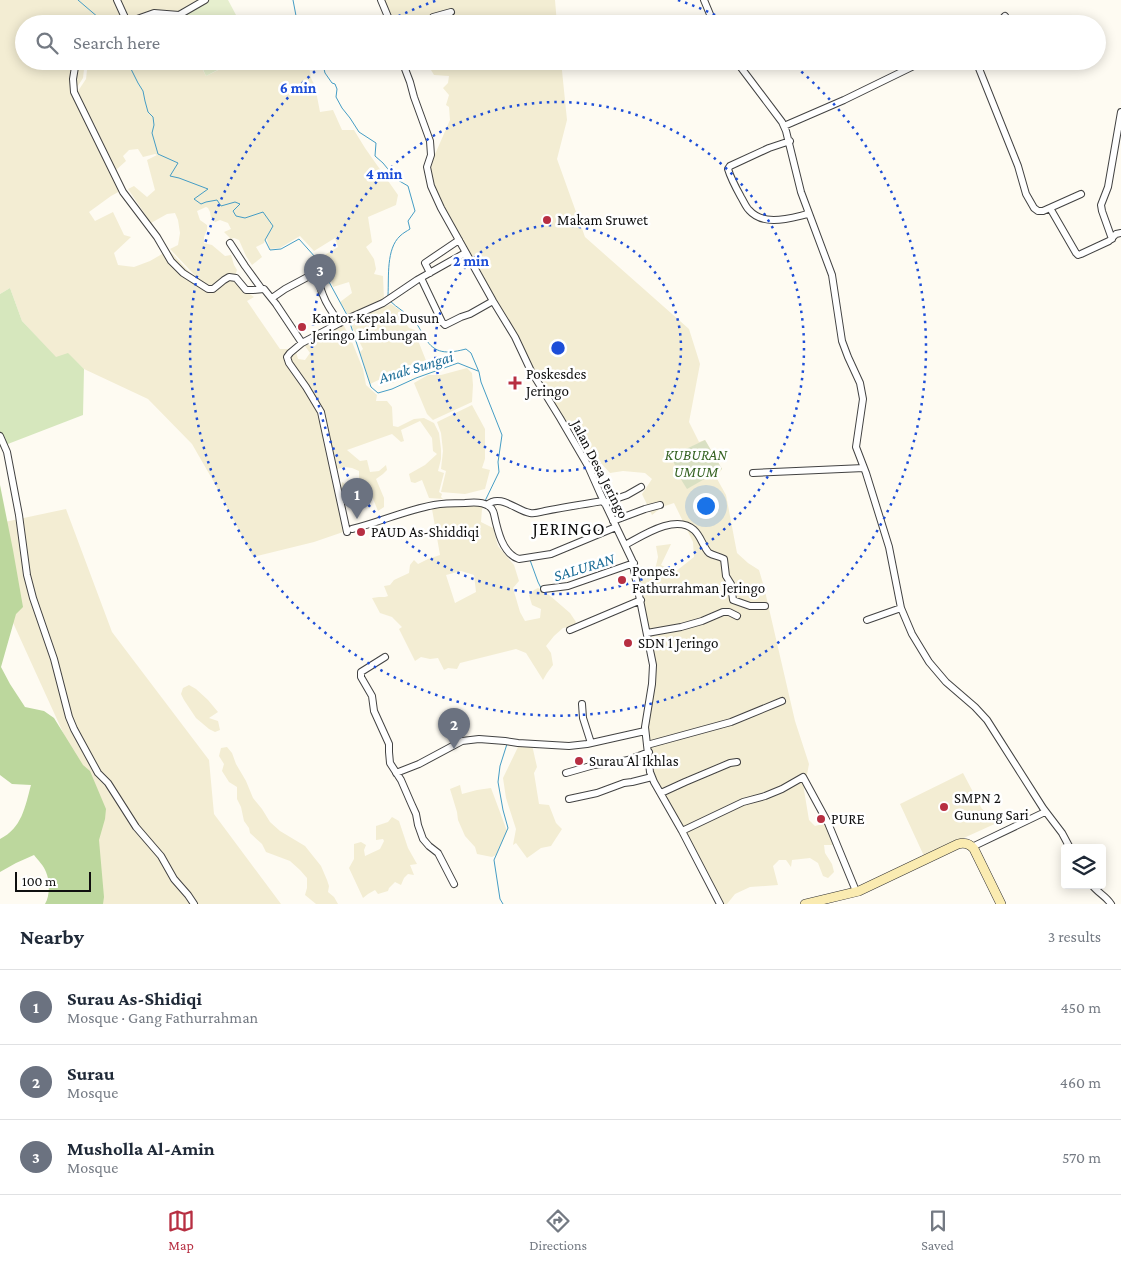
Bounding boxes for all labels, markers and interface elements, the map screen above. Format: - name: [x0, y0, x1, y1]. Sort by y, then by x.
- search box: [15, 15, 1106, 70]
- icon: search: [33, 29, 61, 57]
- text: Search here: [73, 32, 160, 53]
- text: 6 min: [280, 80, 317, 96]
- text: 4 min: [366, 166, 403, 182]
- place label: Makam Sruwet: [557, 212, 649, 228]
- marker: Makam Sruwet: [541, 214, 553, 226]
- text: 2 min: [453, 253, 489, 269]
- pin: 3: [304, 254, 336, 295]
- place label: Kantor Kepala Dusun Jeringo Limbungan: [310, 310, 439, 344]
- marker: Kantor Kepala Dusun Jeringo Limbungan: [296, 321, 308, 333]
- centre of rings: [549, 339, 567, 357]
- water label: Anak Sungai: [376, 347, 456, 388]
- place label: Poskesdes Jeringo: [524, 366, 587, 400]
- marker: Poskesdes Jeringo: [508, 376, 522, 390]
- street label: Jalan Desa Jeringo: [566, 415, 632, 521]
- park label: KUBURAN UMUM: [665, 447, 728, 480]
- pin: 1: [341, 478, 373, 519]
- your location: [693, 493, 719, 519]
- district label: JERINGO: [531, 519, 605, 539]
- place label: PAUD As-Shiddiqi: [371, 524, 479, 541]
- marker: PAUD As-Shiddiqi: [355, 526, 367, 538]
- water label: SALURAN: [551, 550, 617, 584]
- place label: Ponpes. Fathurrahman Jeringo: [632, 563, 765, 597]
- marker: Ponpes. Fathurrahman Jeringo: [616, 574, 628, 586]
- place label: SDN 1 Jeringo: [638, 635, 718, 652]
- marker: SDN 1 Jeringo: [622, 637, 634, 649]
- pin: 2: [438, 708, 470, 749]
- place label: Surau Al Ikhlas: [589, 753, 679, 769]
- marker: Surau Al Ikhlas: [573, 755, 585, 767]
- place label: SMPN 2 Gunung Sari: [954, 790, 1029, 824]
- marker: SMPN 2 Gunung Sari: [938, 801, 950, 813]
- place label: PURE: [831, 811, 865, 827]
- marker: PURE: [815, 813, 827, 825]
- map controls: [1061, 844, 1106, 889]
- button: layers: [1061, 844, 1106, 889]
- scale bar: [15, 869, 91, 892]
- text: 100 m: [22, 873, 56, 889]
- text: Nearby: [20, 925, 84, 949]
- text: 3 results: [1048, 928, 1101, 945]
- text: Surau As-Shidiqi: [67, 988, 202, 1009]
- text: 1: [33, 999, 39, 1016]
- text: 450 m: [1060, 999, 1101, 1016]
- text: Mosque · Gang Fathurrahman: [67, 1009, 258, 1026]
- text: Surau: [67, 1063, 115, 1084]
- text: 2: [32, 1074, 40, 1091]
- text: 460 m: [1060, 1074, 1101, 1091]
- text: Mosque: [67, 1084, 118, 1101]
- text: Musholla Al-Amin: [67, 1138, 215, 1159]
- text: 3: [32, 1149, 40, 1166]
- text: 570 m: [1062, 1149, 1101, 1166]
- text: Mosque: [67, 1159, 118, 1176]
- tab: Map: [167, 1207, 195, 1253]
- tab: Directions: [529, 1207, 587, 1253]
- tab: Saved: [921, 1207, 954, 1253]

